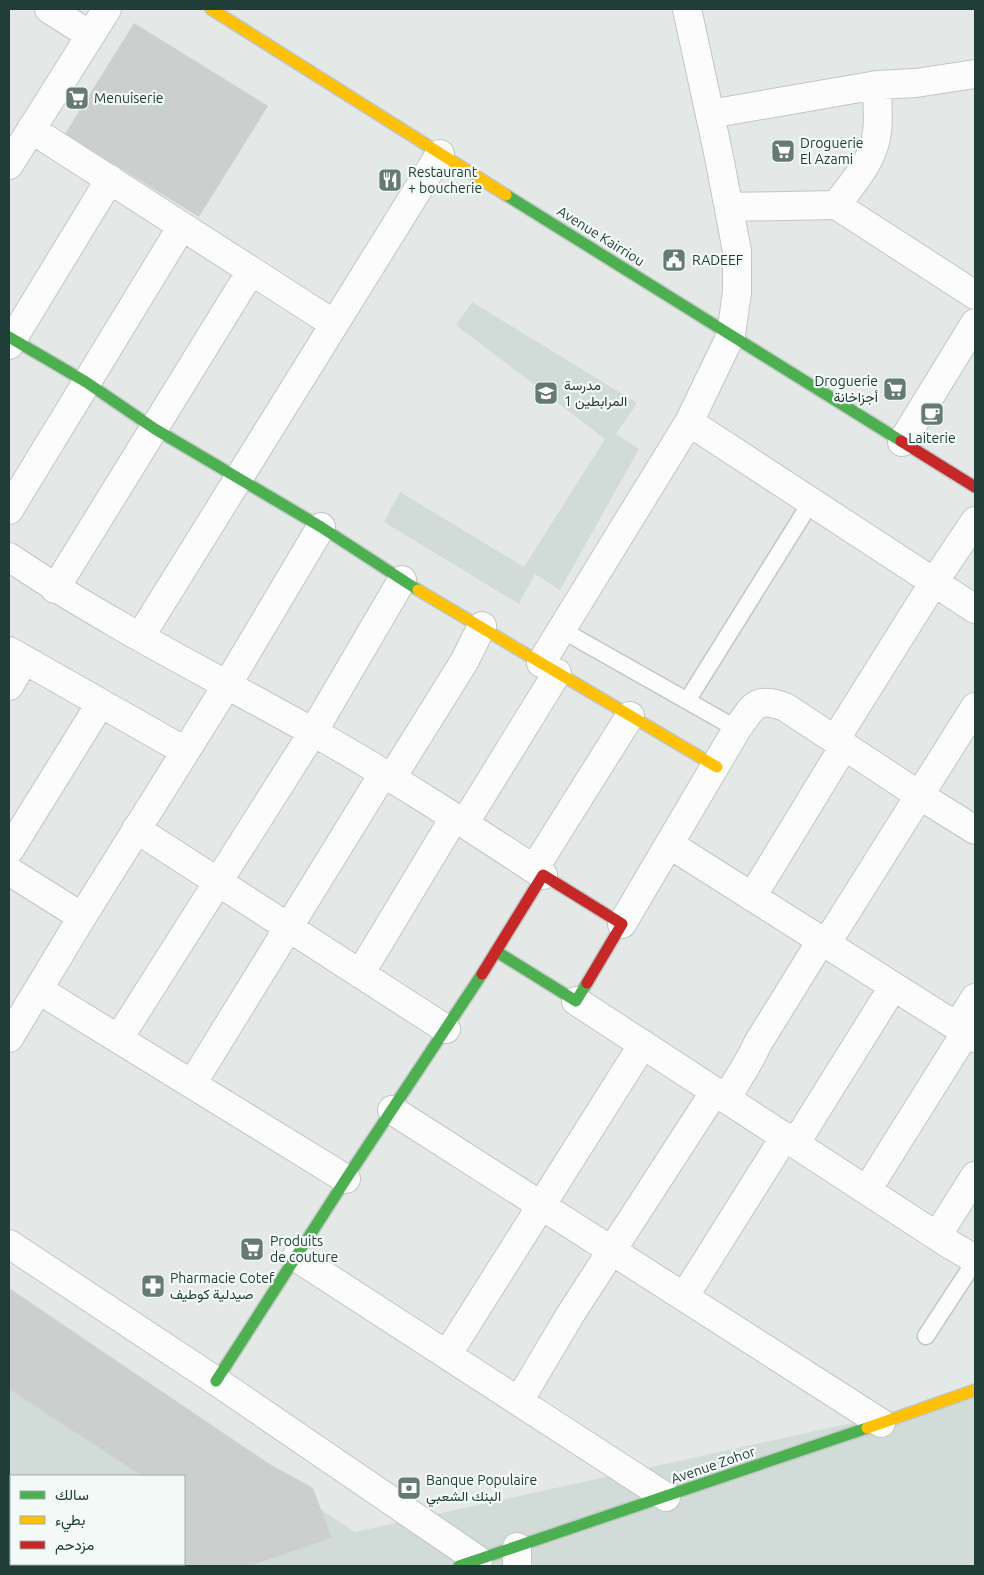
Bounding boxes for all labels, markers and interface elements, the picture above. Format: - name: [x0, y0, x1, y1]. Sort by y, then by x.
- supermarket icon: Menuiserie: [64, 85, 90, 111]
- place label: Menuiserie: [94, 90, 164, 106]
- place label: Droguerie El Azami: [800, 135, 864, 167]
- supermarket icon: Droguerie El Azami: [770, 138, 796, 164]
- place label: Restaurant + boucherie: [408, 164, 482, 196]
- restaurant icon: Restaurant + boucherie: [377, 167, 403, 193]
- street label: Avenue Kairriou: [554, 203, 648, 269]
- public building icon: RADEEF: [661, 247, 687, 273]
- place label: RADEEF: [692, 252, 743, 268]
- place label: Droguerie أجزاخانة: [814, 373, 878, 406]
- supermarket icon: Droguerie أجزاخانة: [882, 376, 908, 402]
- place label: مدرسة المرابطين 1: [564, 377, 627, 410]
- school or university icon: مدرسة المرابطين 1: [533, 380, 559, 406]
- cafe icon: Laiterie: [919, 401, 945, 427]
- place label: Laiterie: [908, 430, 956, 446]
- place label: Produits de couture: [270, 1233, 338, 1265]
- supermarket icon: Produits de couture: [239, 1236, 265, 1262]
- place label: Pharmacie Cotef صيدلية كوطيف: [170, 1270, 275, 1303]
- pharmacy icon: Pharmacie Cotef صيدلية كوطيف: [140, 1273, 166, 1299]
- street label: Avenue Zohor: [669, 1443, 758, 1487]
- place label: Banque Populaire البنك الشعبي: [426, 1472, 537, 1508]
- legend: [10, 1475, 185, 1565]
- bank icon: Banque Populaire البنك الشعبي: [396, 1475, 422, 1501]
- text: سالك: [55, 1486, 89, 1503]
- text: بطيء: [55, 1511, 85, 1533]
- text: مزدحم: [55, 1536, 94, 1555]

